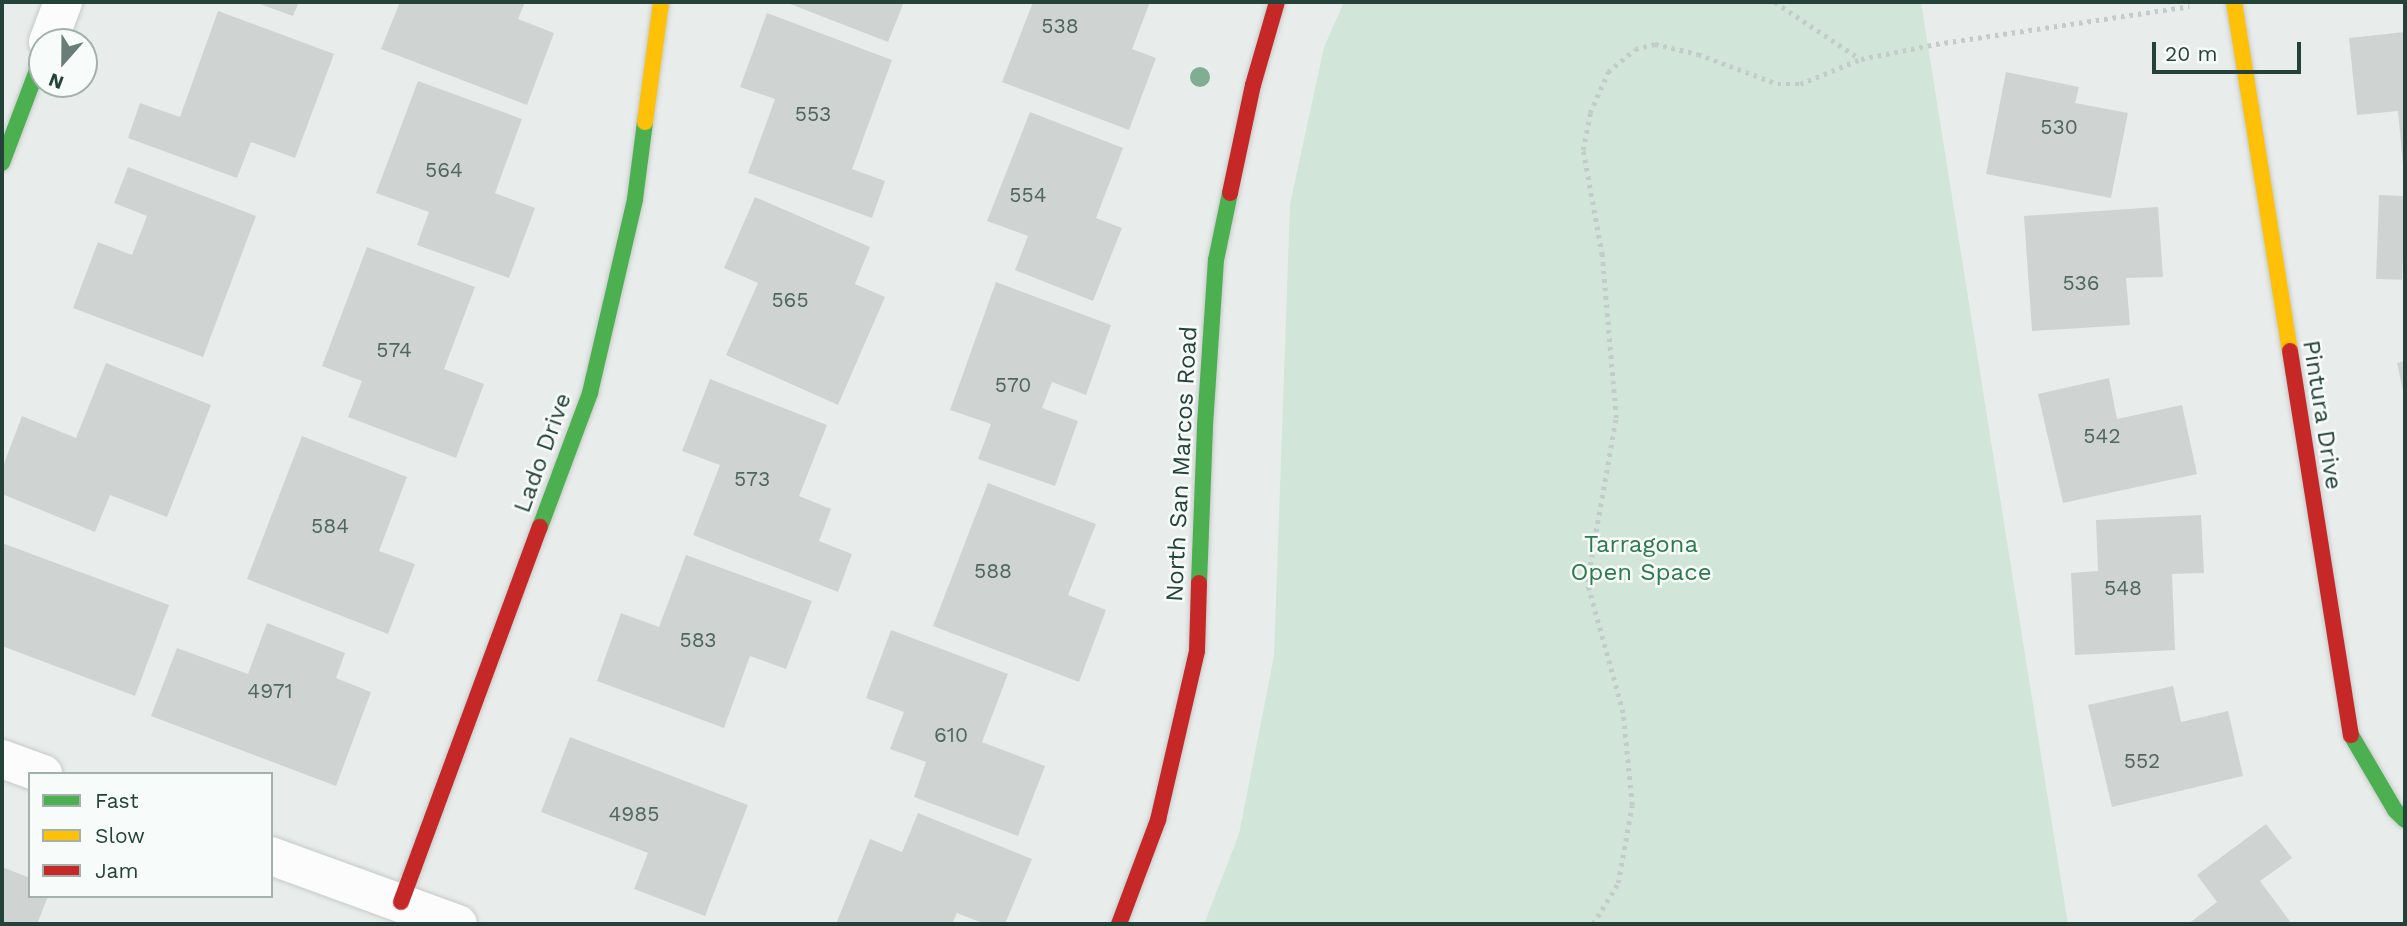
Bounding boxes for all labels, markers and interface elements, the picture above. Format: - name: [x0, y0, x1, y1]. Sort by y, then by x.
- house number: 538: [1041, 13, 1079, 39]
- north arrow: [28, 28, 98, 98]
- scale bar: [2155, 28, 2304, 72]
- text: 20 m: [2165, 41, 2217, 66]
- text: N: [45, 68, 67, 94]
- house number: 553: [795, 101, 831, 127]
- house number: 530: [2040, 114, 2078, 140]
- house number: 564: [425, 157, 463, 183]
- house number: 554: [1009, 182, 1047, 208]
- house number: 536: [2062, 270, 2100, 296]
- house number: 565: [771, 287, 809, 313]
- street label: North San Marcos Road: [1160, 325, 1204, 603]
- house number: 574: [376, 337, 412, 363]
- street label: Pintura Drive: [2296, 338, 2348, 492]
- house number: 570: [995, 372, 1031, 398]
- street label: Lado Drive: [508, 389, 578, 517]
- house number: 542: [2083, 423, 2121, 449]
- house number: 573: [734, 466, 770, 492]
- house number: 584: [311, 513, 349, 539]
- park label: Tarragona Open Space: [1571, 531, 1711, 587]
- house number: 588: [974, 558, 1012, 584]
- house number: 548: [2104, 575, 2142, 601]
- house number: 583: [680, 627, 716, 653]
- house number: 4971: [247, 678, 293, 704]
- house number: 610: [934, 722, 968, 748]
- house number: 552: [2124, 748, 2160, 774]
- legend: [28, 772, 273, 898]
- text: Fast: [95, 788, 139, 813]
- house number: 4985: [609, 801, 659, 827]
- text: Slow: [95, 823, 145, 848]
- text: Jam: [95, 858, 138, 883]

